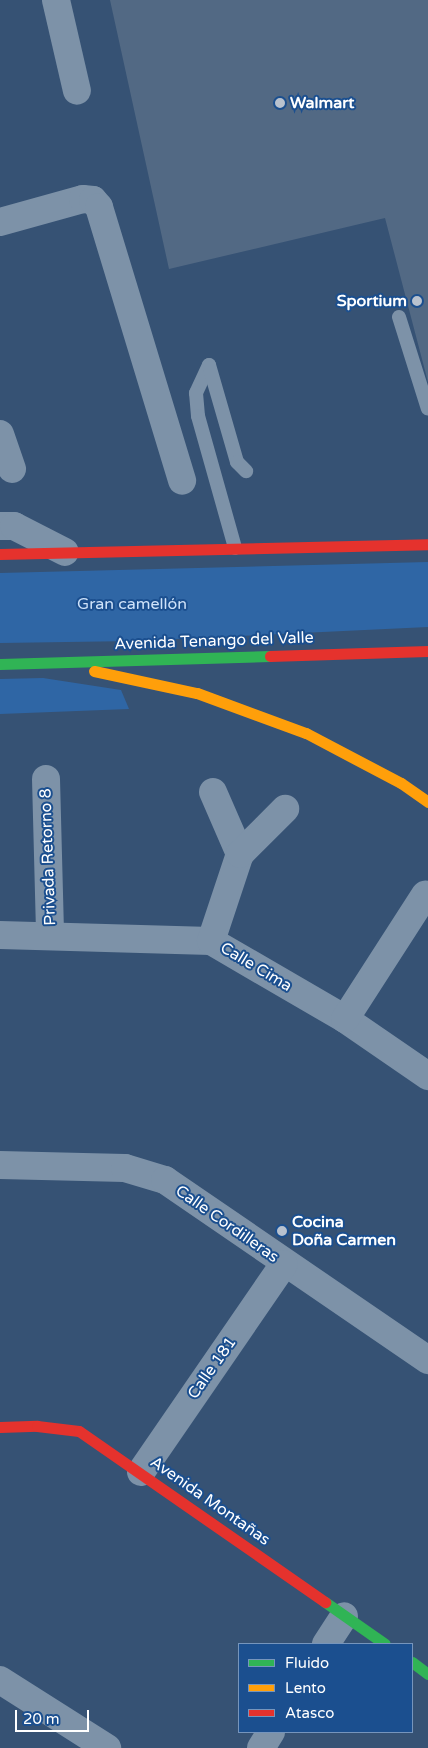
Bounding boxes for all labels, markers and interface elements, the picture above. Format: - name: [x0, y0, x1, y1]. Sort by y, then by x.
- place label: Walmart: [290, 93, 354, 113]
- marker: Walmart: [274, 97, 286, 109]
- place label: Sportium: [337, 291, 407, 311]
- marker: Sportium: [411, 295, 423, 307]
- park label: Gran camellón: [77, 594, 187, 614]
- street label: Avenida Tenango del Valle: [114, 628, 314, 654]
- street label: Privada Retorno 8: [36, 788, 60, 926]
- street label: Calle Cima: [217, 938, 295, 996]
- street label: Calle Cordilleras: [172, 1181, 282, 1267]
- place label: Cocina Doña Carmen: [292, 1212, 396, 1250]
- marker: Cocina Doña Carmen: [276, 1225, 288, 1237]
- street label: Calle 181: [184, 1333, 240, 1403]
- street label: Avenida Montañas: [146, 1452, 274, 1550]
- legend: [238, 1643, 413, 1733]
- text: Fluido: [285, 1654, 329, 1672]
- text: Lento: [285, 1679, 326, 1697]
- scale bar: [18, 1700, 91, 1732]
- text: Atasco: [285, 1704, 334, 1722]
- text: 20 m: [23, 1710, 60, 1728]

